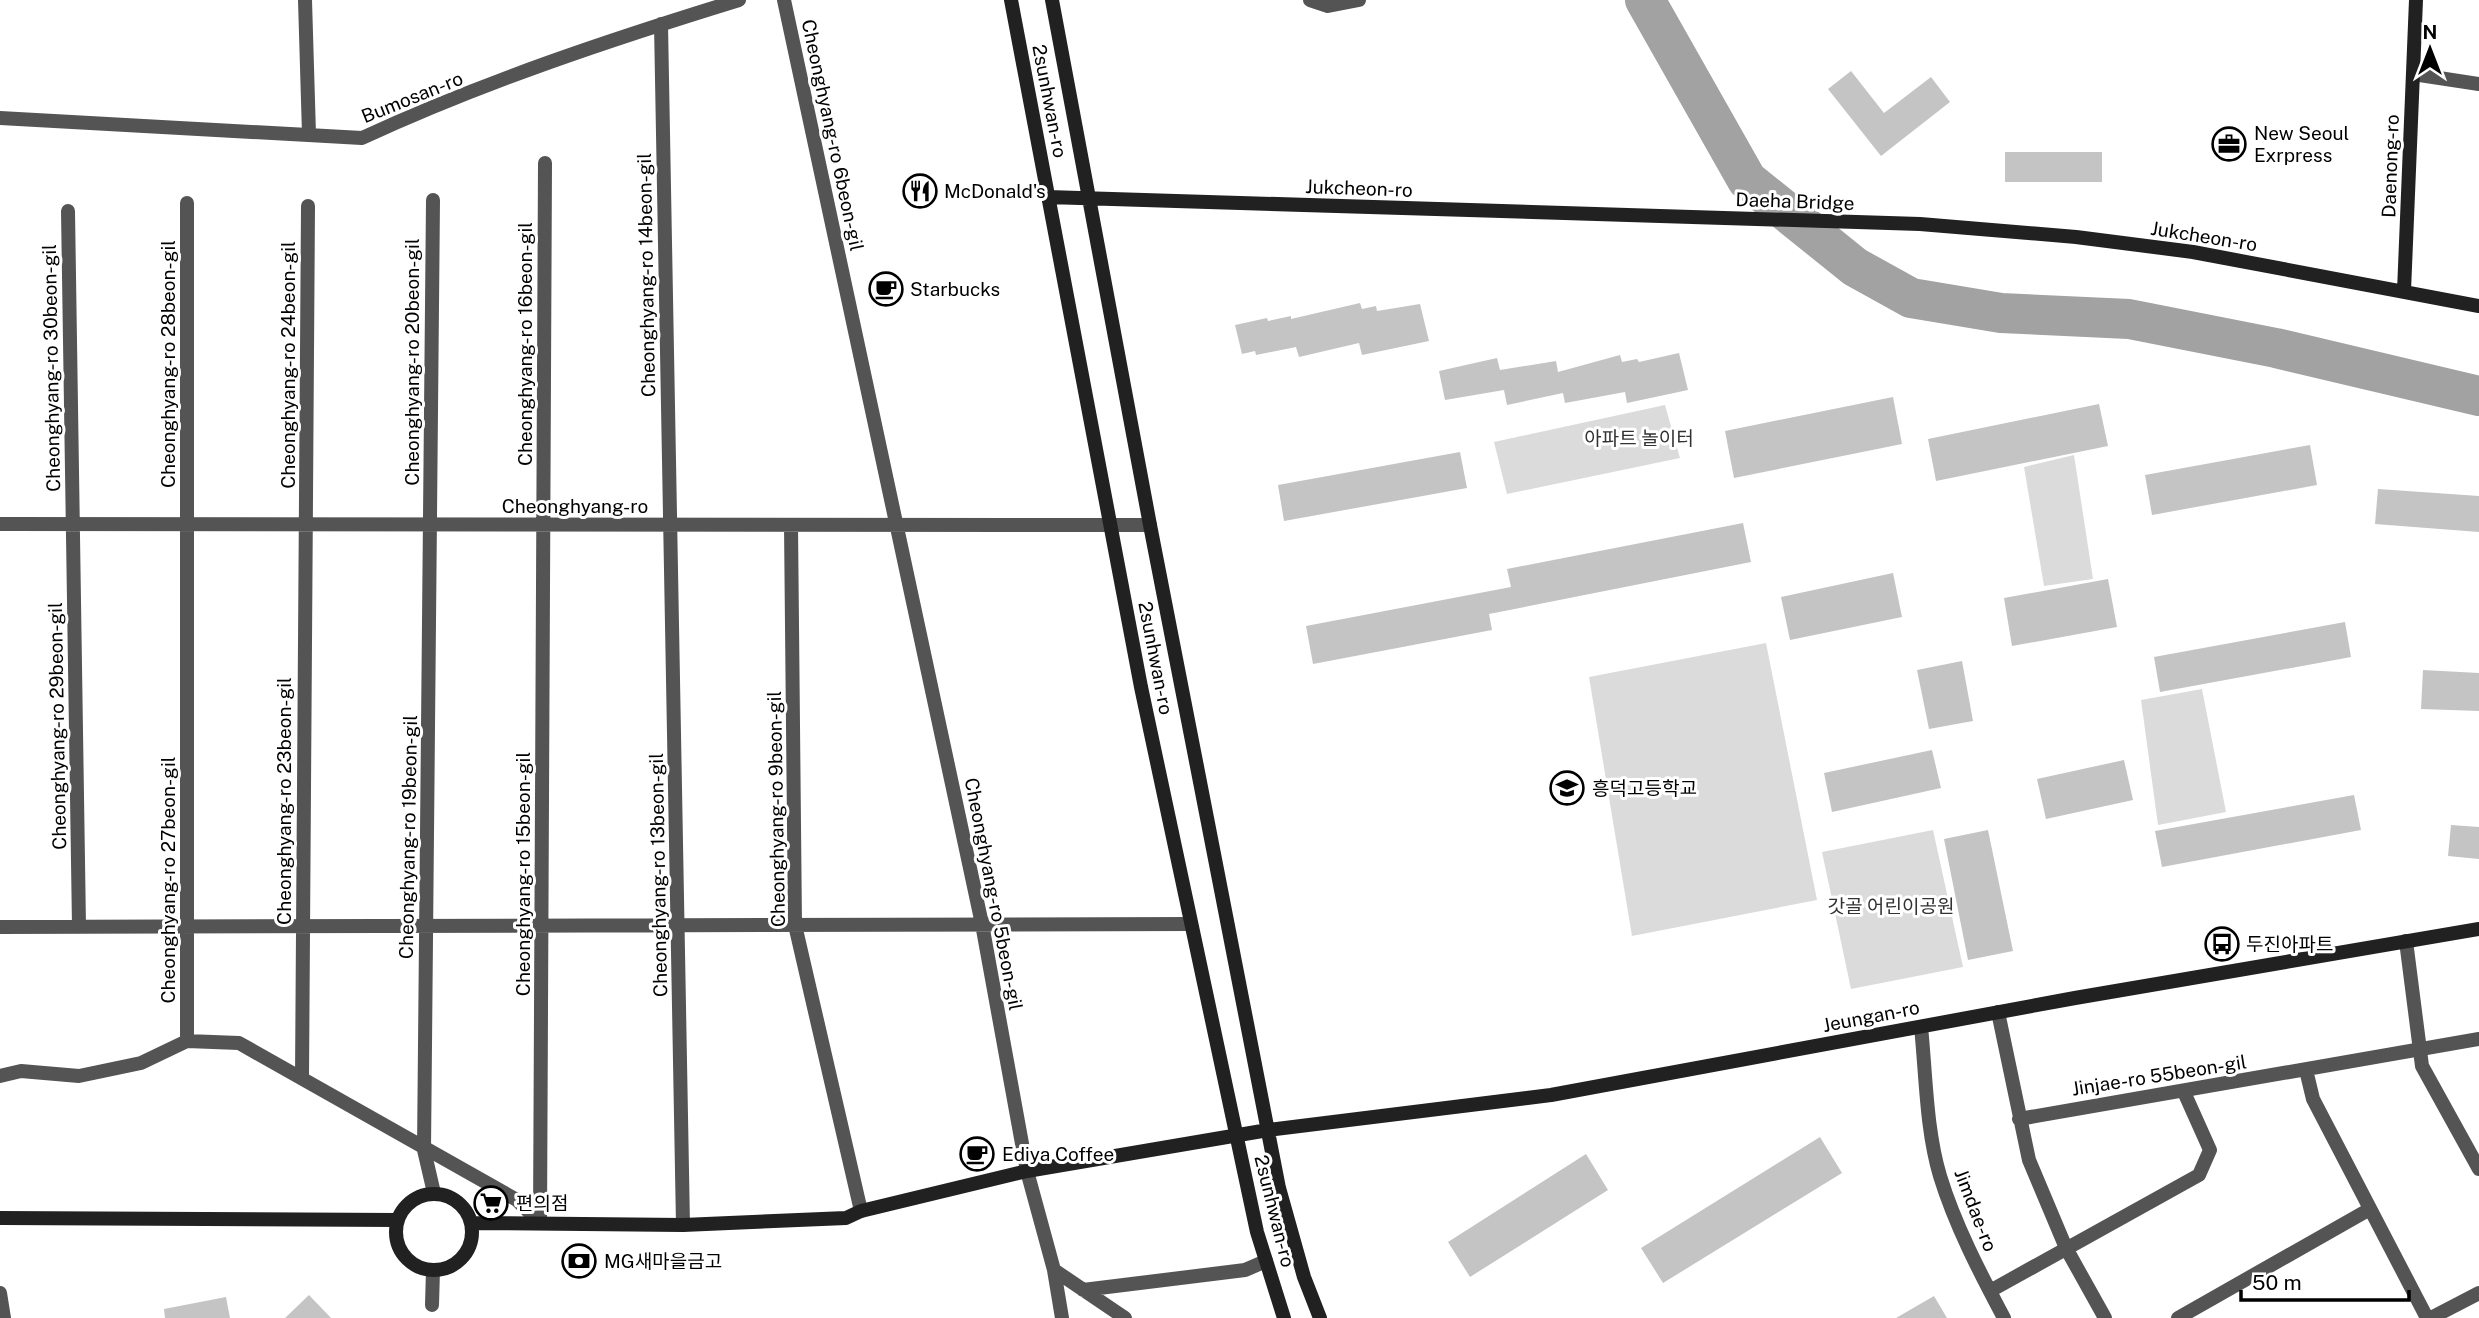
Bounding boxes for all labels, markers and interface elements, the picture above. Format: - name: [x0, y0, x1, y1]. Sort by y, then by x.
- north arrow: [2395, 14, 2465, 84]
- street label: Cheonghyang-ro 6beon-gil: [798, 17, 868, 253]
- text: N: [2423, 21, 2437, 43]
- street label: 2sunhwan-ro: [1028, 42, 1072, 160]
- street label: Bumosan-ro: [358, 67, 466, 127]
- street label: Daenong-ro: [2377, 114, 2403, 218]
- place label: New Seoul Exrpress: [2254, 122, 2349, 166]
- office icon: New Seoul Exrpress: [2210, 125, 2248, 163]
- street label: Cheonghyang-ro 14beon-gil: [633, 153, 659, 397]
- restaurant icon: McDonald's: [901, 172, 939, 210]
- street label: Jukcheon-ro: [1305, 175, 1413, 201]
- place label: McDonald's: [944, 180, 1046, 202]
- street label: Daeha Bridge: [1735, 188, 1855, 214]
- street label: Jukcheon-ro: [2149, 217, 2259, 255]
- street label: Cheonghyang-ro 16beon-gil: [514, 222, 536, 466]
- street label: Cheonghyang-ro 20beon-gil: [401, 238, 423, 486]
- street label: Cheonghyang-ro 28beon-gil: [157, 240, 179, 488]
- street label: Cheonghyang-ro 24beon-gil: [277, 241, 299, 489]
- street label: Cheonghyang-ro 30beon-gil: [38, 244, 64, 492]
- cafe icon: Starbucks: [867, 270, 905, 308]
- place label: Starbucks: [910, 278, 1000, 300]
- park label: 아파트 놀이터: [1584, 427, 1694, 449]
- street label: Cheonghyang-ro: [502, 495, 648, 517]
- street label: 2sunhwan-ro: [1134, 599, 1178, 717]
- street label: Cheonghyang-ro 29beon-gil: [44, 602, 70, 850]
- street label: Cheonghyang-ro 23beon-gil: [273, 677, 295, 925]
- street label: Cheonghyang-ro 9beon-gil: [763, 691, 789, 927]
- street label: Cheonghyang-ro 19beon-gil: [395, 715, 421, 959]
- street label: Cheonghyang-ro 15beon-gil: [512, 752, 534, 996]
- street label: Cheonghyang-ro 13beon-gil: [645, 753, 671, 997]
- street label: Cheonghyang-ro 27beon-gil: [157, 756, 179, 1004]
- school or university icon: 흥덕고등학교: [1548, 769, 1586, 807]
- street label: Cheonghyang-ro 5beon-gil: [961, 776, 1027, 1012]
- place label: 흥덕고등학교: [1592, 777, 1697, 799]
- park label: 갓골 어린이공원: [1828, 895, 1954, 917]
- bus stop icon: 두진아파트: [2203, 925, 2241, 963]
- place label: 두진아파트: [2246, 933, 2333, 955]
- street label: Jeungan-ro: [1821, 996, 1921, 1036]
- street label: Jinjae-ro 55beon-gil: [2070, 1050, 2248, 1100]
- cafe icon: Ediya Coffee: [958, 1135, 996, 1173]
- place label: Ediya Coffee: [1002, 1143, 1114, 1165]
- street label: 2sunhwan-ro: [1250, 1153, 1300, 1269]
- street label: Jimdae-ro: [1950, 1166, 2002, 1254]
- supermarket icon: 편의점: [472, 1184, 510, 1222]
- place label: 편의점: [516, 1192, 568, 1214]
- bank icon: MG새마을금고: [560, 1242, 598, 1280]
- place label: MG새마을금고: [604, 1250, 722, 1272]
- scale bar: [2241, 1258, 2409, 1302]
- text: 50 m: [2252, 1270, 2302, 1295]

